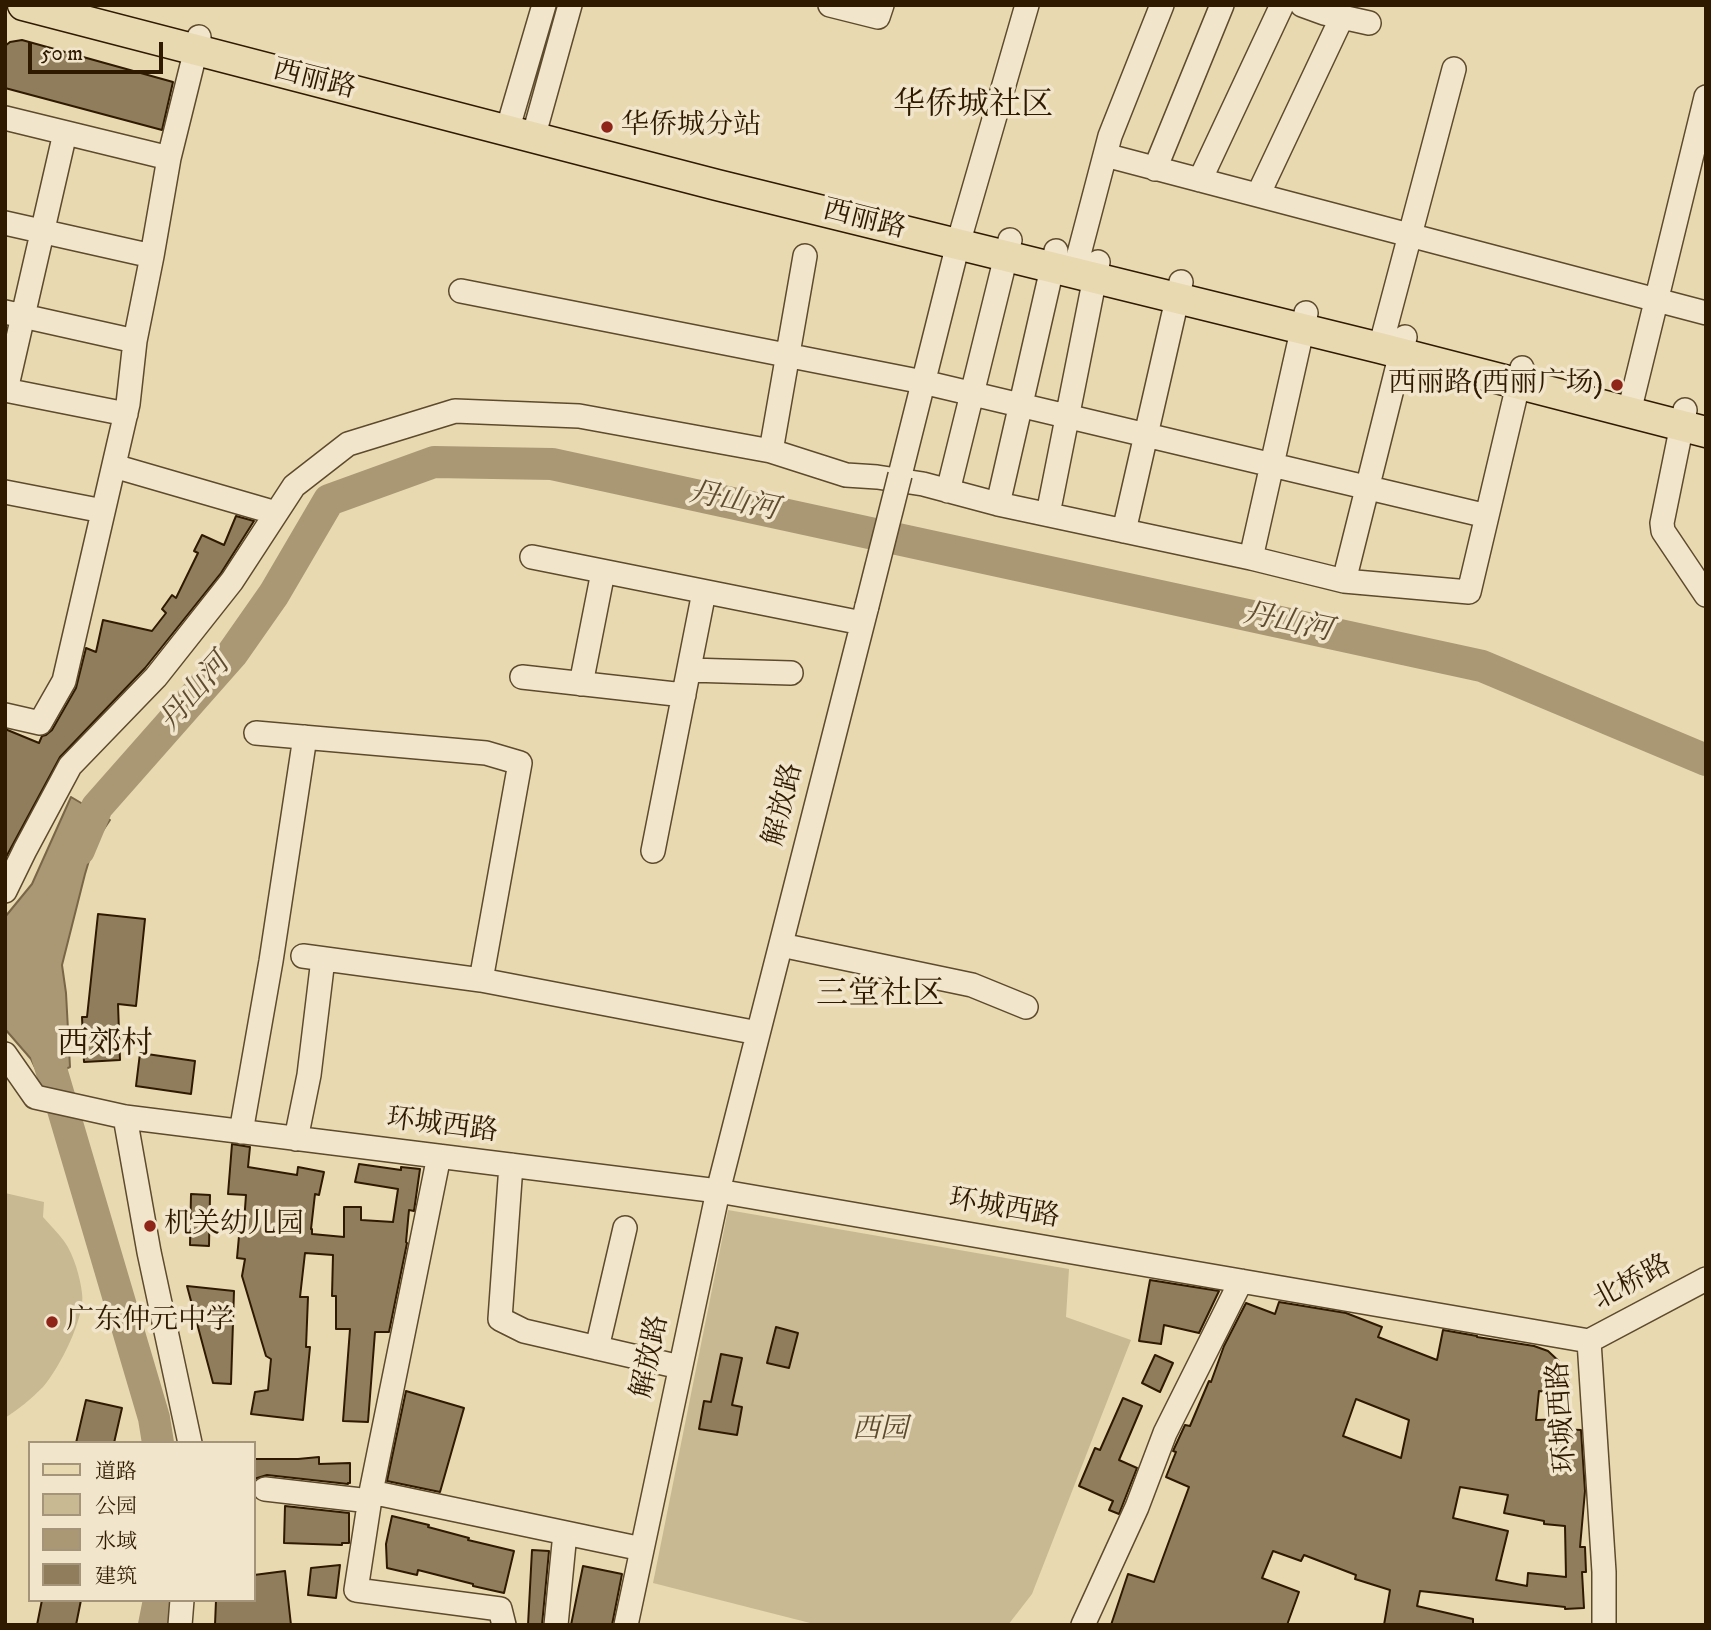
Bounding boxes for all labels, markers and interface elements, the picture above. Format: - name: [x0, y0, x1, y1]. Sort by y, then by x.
- scale bar: [32, 28, 166, 72]
- text: 50 m: [41, 41, 83, 67]
- street label: 西丽路: [269, 55, 359, 107]
- district label: 华侨城社区: [893, 88, 1053, 126]
- place label: 华侨城分站: [621, 110, 761, 144]
- marker: 华侨城分站: [599, 119, 615, 135]
- street label: 西丽路: [819, 195, 909, 247]
- place label: 西丽路(西丽广场): [1388, 368, 1603, 402]
- marker: 西丽路(西丽广场): [1609, 377, 1625, 393]
- water label: 丹山河: [685, 476, 781, 530]
- water label: 丹山河: [1239, 597, 1335, 651]
- water label: 丹山河: [153, 648, 239, 740]
- street label: 解放路: [759, 760, 811, 850]
- district label: 三堂社区: [816, 977, 944, 1015]
- district label: 西郊村: [57, 1027, 153, 1065]
- street label: 环城西路: [384, 1104, 500, 1150]
- street label: 环城西路: [946, 1184, 1062, 1236]
- place label: 机关幼儿园: [164, 1209, 304, 1243]
- marker: 机关幼儿园: [142, 1218, 158, 1234]
- street label: 北桥路: [1588, 1249, 1678, 1319]
- place label: 广东仲元中学: [66, 1305, 234, 1339]
- street label: 解放路: [627, 1312, 677, 1402]
- marker: 广东仲元中学: [44, 1314, 60, 1330]
- street label: 环城西路: [1543, 1360, 1585, 1474]
- park label: 西园: [852, 1414, 908, 1448]
- legend: [28, 1441, 256, 1602]
- text: 道路: [95, 1459, 137, 1485]
- text: 公园: [95, 1494, 137, 1520]
- text: 水域: [95, 1529, 137, 1555]
- text: 建筑: [95, 1564, 137, 1590]

